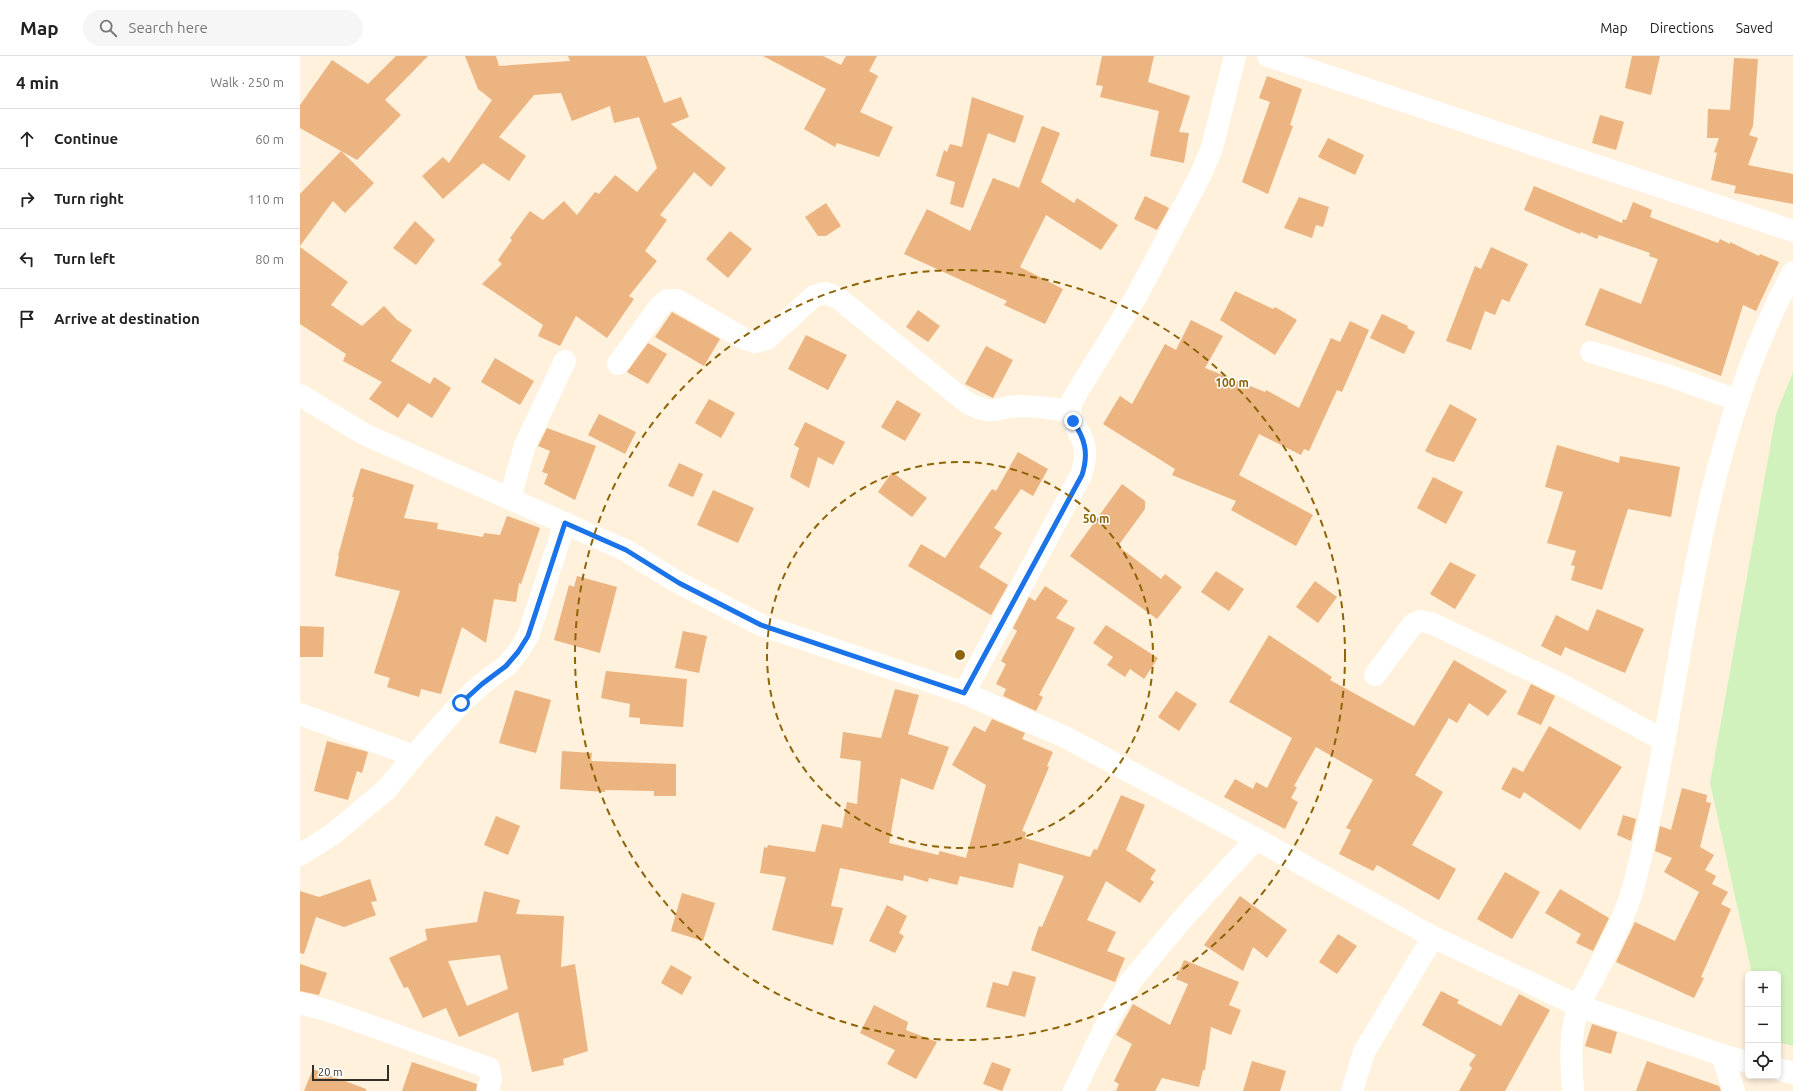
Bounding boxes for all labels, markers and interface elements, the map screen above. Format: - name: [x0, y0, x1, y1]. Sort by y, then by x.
- search box: [83, 10, 363, 46]
- text: Map: [20, 17, 59, 39]
- icon: search: [97, 17, 119, 39]
- text: Search here: [129, 19, 208, 36]
- text: Map: [1600, 20, 1628, 36]
- text: Directions: [1650, 20, 1714, 36]
- text: Saved: [1736, 20, 1773, 36]
- text: 4 min: [16, 73, 59, 92]
- text: Walk · 250 m: [210, 75, 284, 89]
- icon: ahead: [16, 128, 38, 150]
- text: Continue: [54, 130, 118, 147]
- text: 60 m: [255, 132, 284, 146]
- icon: right: [16, 188, 38, 210]
- text: Turn right: [54, 190, 124, 207]
- text: 110 m: [248, 192, 284, 206]
- icon: left: [16, 248, 38, 270]
- text: Turn left: [54, 250, 115, 267]
- text: 80 m: [255, 252, 284, 266]
- icon: arrive: [16, 308, 38, 330]
- text: Arrive at destination: [54, 310, 200, 327]
- text: 100 m: [1215, 376, 1249, 389]
- route end: [1064, 412, 1082, 430]
- text: 50 m: [1083, 512, 1109, 525]
- centre of rings: [953, 648, 967, 662]
- route start: [452, 694, 470, 712]
- map controls: [1745, 971, 1781, 1079]
- button: +: [1745, 971, 1781, 1007]
- button: −: [1745, 1007, 1781, 1043]
- button: locate: [1745, 1043, 1781, 1079]
- scale bar: [312, 1063, 389, 1082]
- text: 20 m: [318, 1066, 342, 1078]

